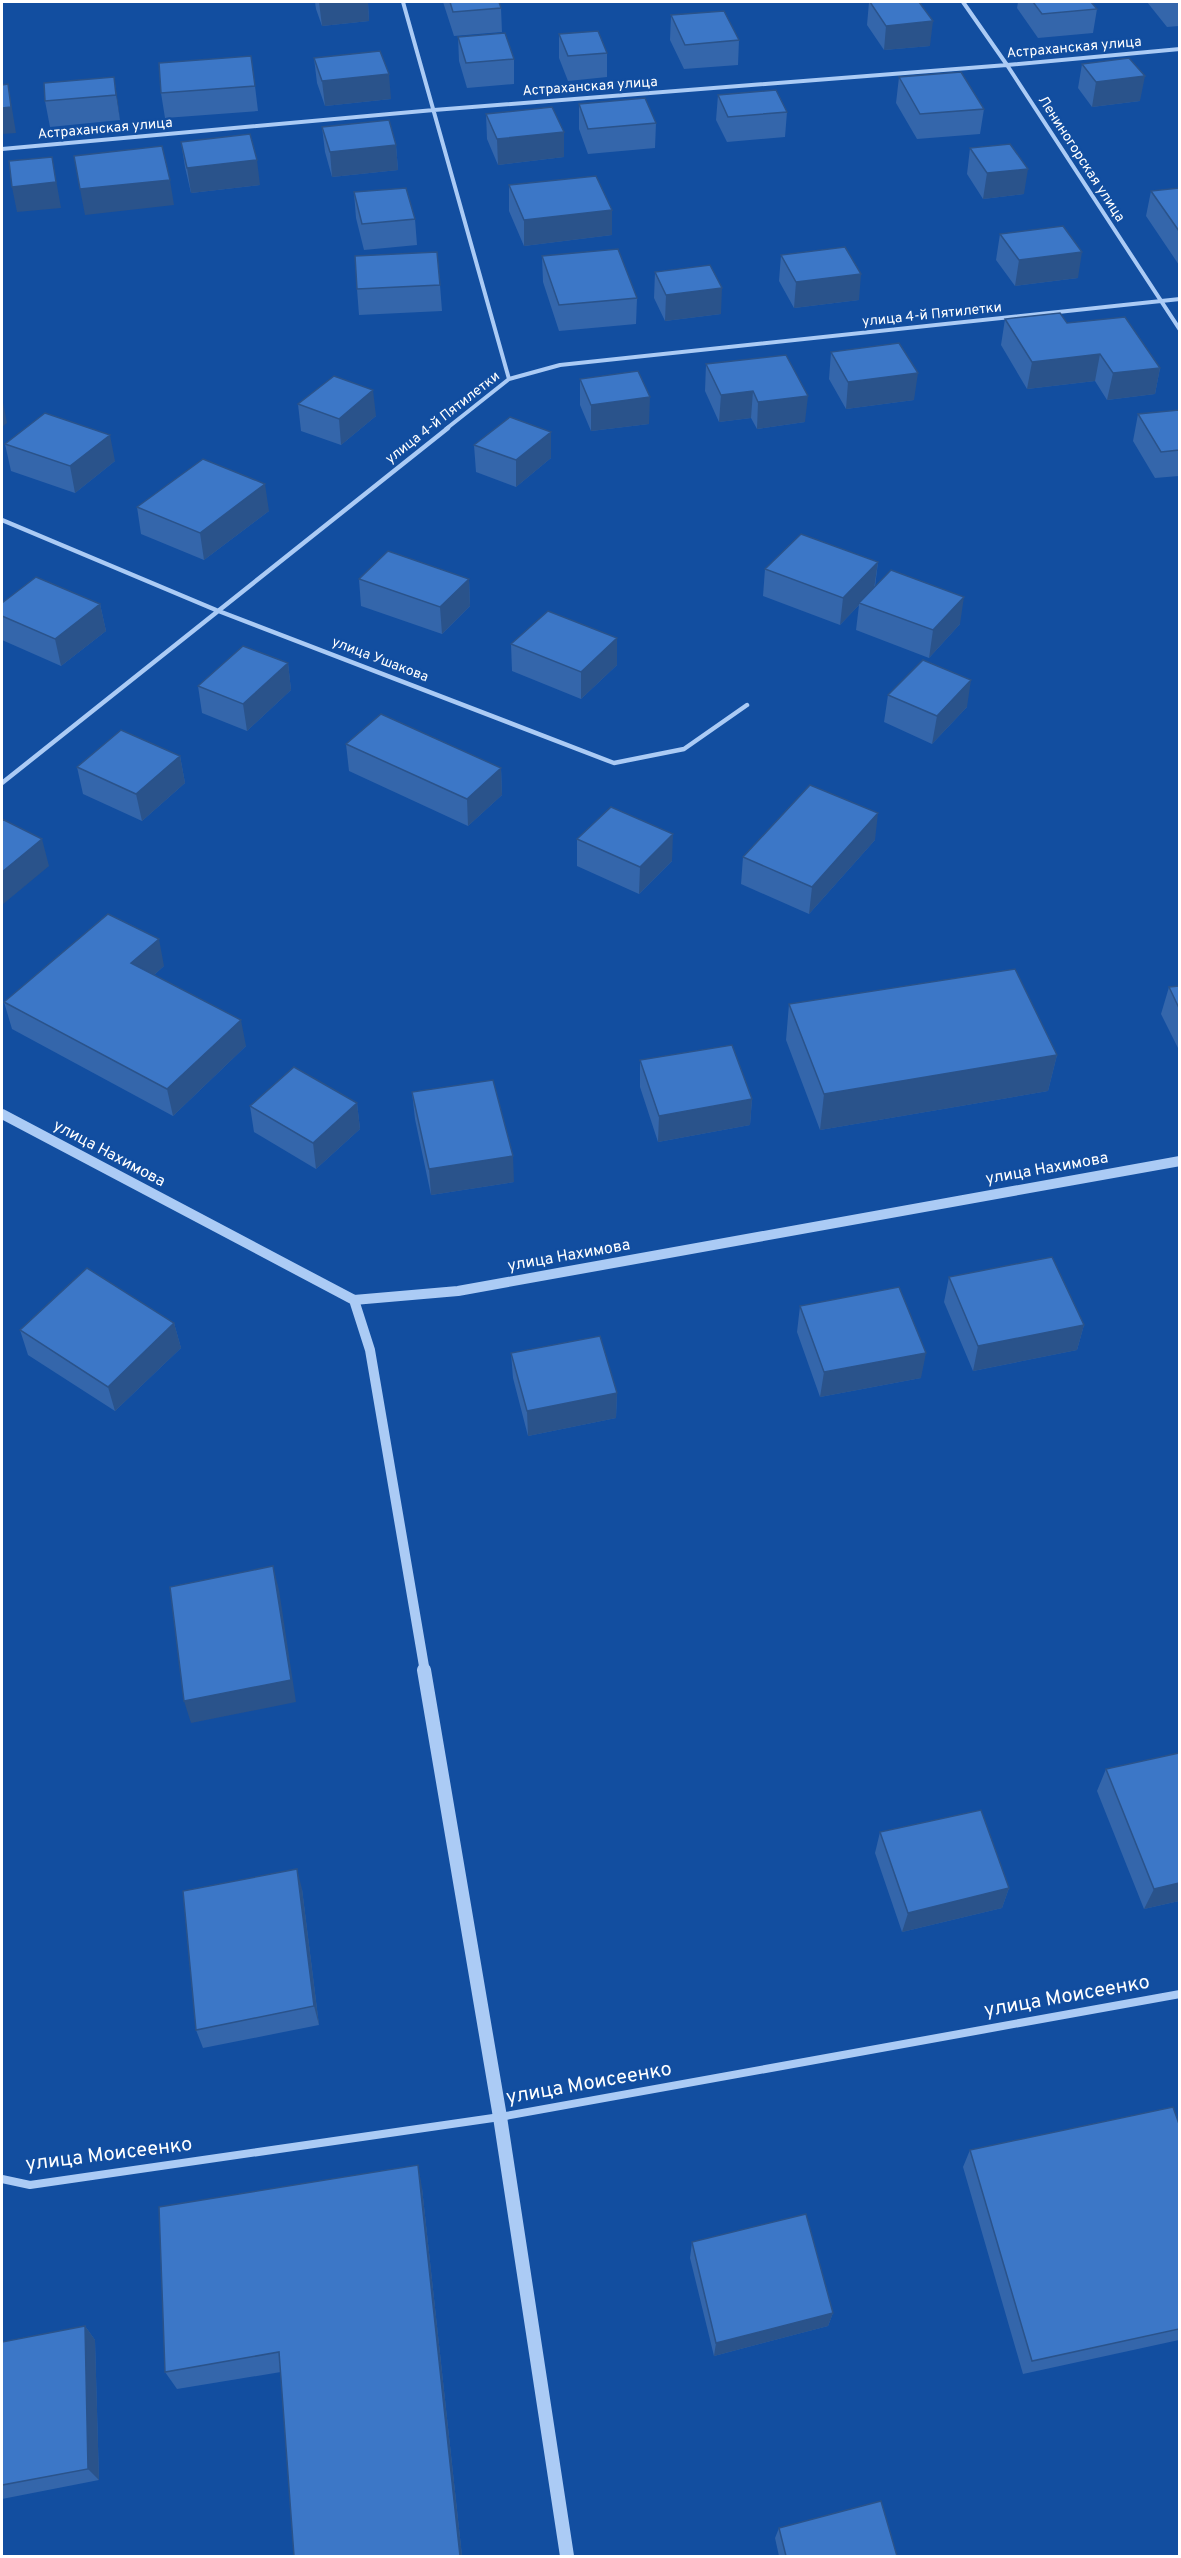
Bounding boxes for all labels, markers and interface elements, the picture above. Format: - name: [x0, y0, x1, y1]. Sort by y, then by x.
- street label: Астраханская улица: [1006, 34, 1142, 62]
- street label: Астраханская улица: [522, 74, 658, 100]
- street label: Лениногорская улица: [1034, 93, 1128, 225]
- street label: Астраханская улица: [37, 115, 173, 143]
- street label: улица 4-й Пятилетки: [861, 299, 1003, 331]
- street label: улица 4-й Пятилетки: [382, 368, 504, 468]
- street label: улица Ушакова: [329, 634, 431, 686]
- street label: улица Нахимова: [49, 1116, 169, 1192]
- street label: улица Нахимова: [984, 1148, 1110, 1190]
- street label: улица Нахимова: [506, 1235, 632, 1277]
- street label: улица Моисеенко: [982, 1970, 1152, 2024]
- street label: улица Моисеенко: [504, 2057, 674, 2111]
- street label: улица Моисеенко: [24, 2132, 194, 2178]

